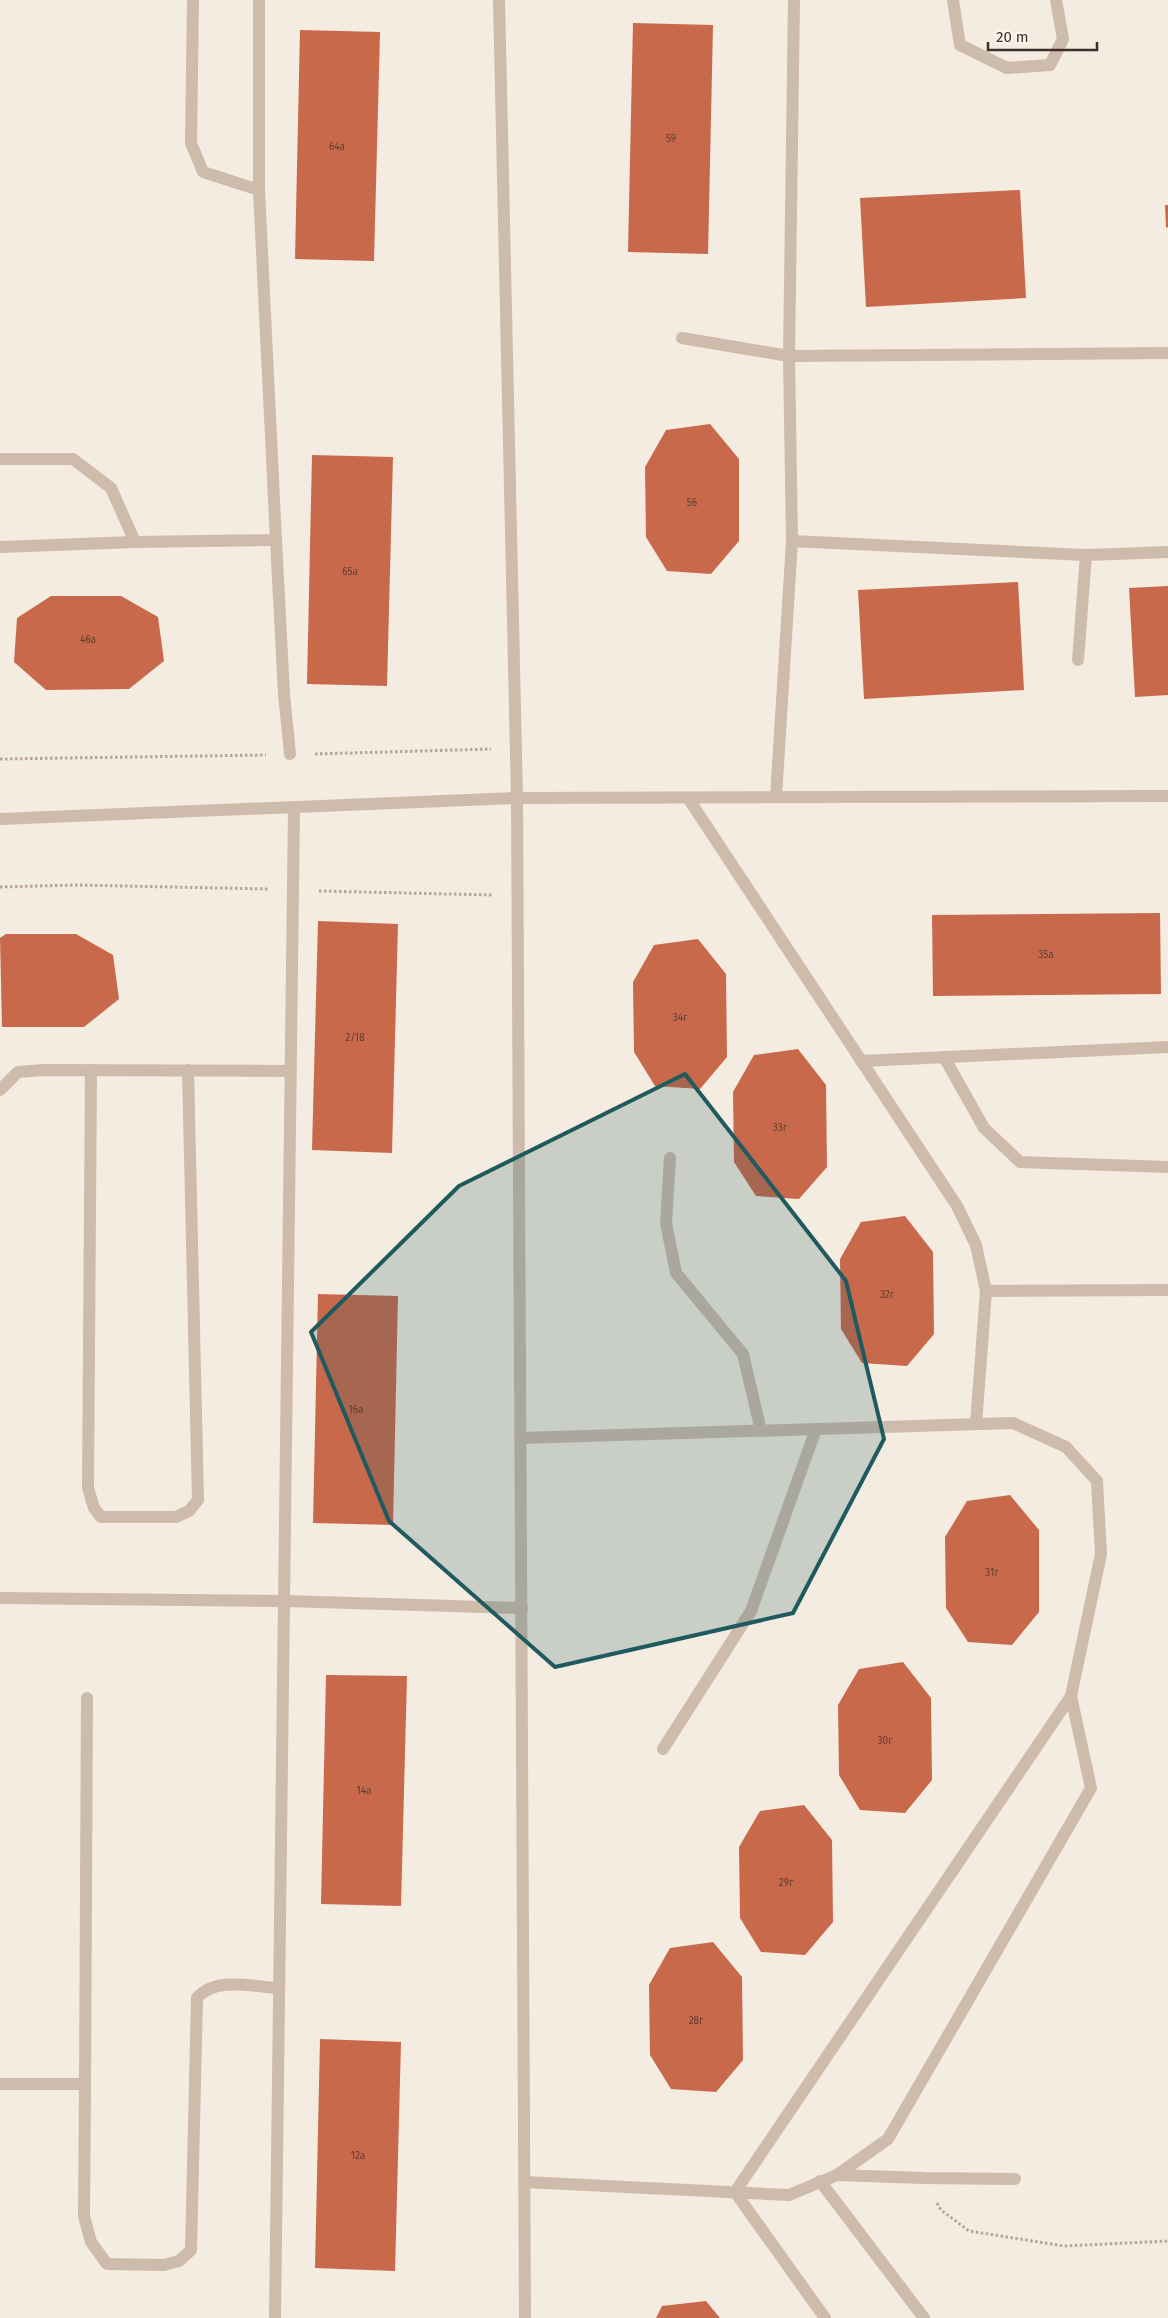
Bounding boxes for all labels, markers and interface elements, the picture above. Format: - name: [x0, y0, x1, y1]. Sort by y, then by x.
- scale bar: [988, 20, 1097, 52]
- text: 20 m: [996, 28, 1029, 46]
- house number: 59: [666, 133, 676, 145]
- house number: 64а: [329, 141, 345, 153]
- house number: 56: [687, 497, 697, 509]
- house number: 65а: [342, 566, 358, 578]
- house number: 46а: [80, 634, 96, 646]
- house number: 35а: [1038, 949, 1054, 961]
- house number: 34г: [673, 1012, 688, 1024]
- house number: 2/18: [345, 1032, 365, 1044]
- house number: 33г: [773, 1122, 788, 1134]
- house number: 32г: [880, 1289, 895, 1301]
- house number: 16а: [348, 1404, 364, 1416]
- house number: 31г: [985, 1567, 999, 1579]
- house number: 30г: [878, 1735, 893, 1747]
- house number: 14а: [356, 1785, 372, 1797]
- house number: 29г: [779, 1877, 794, 1889]
- house number: 28г: [689, 2015, 704, 2027]
- house number: 12а: [351, 2150, 365, 2162]

